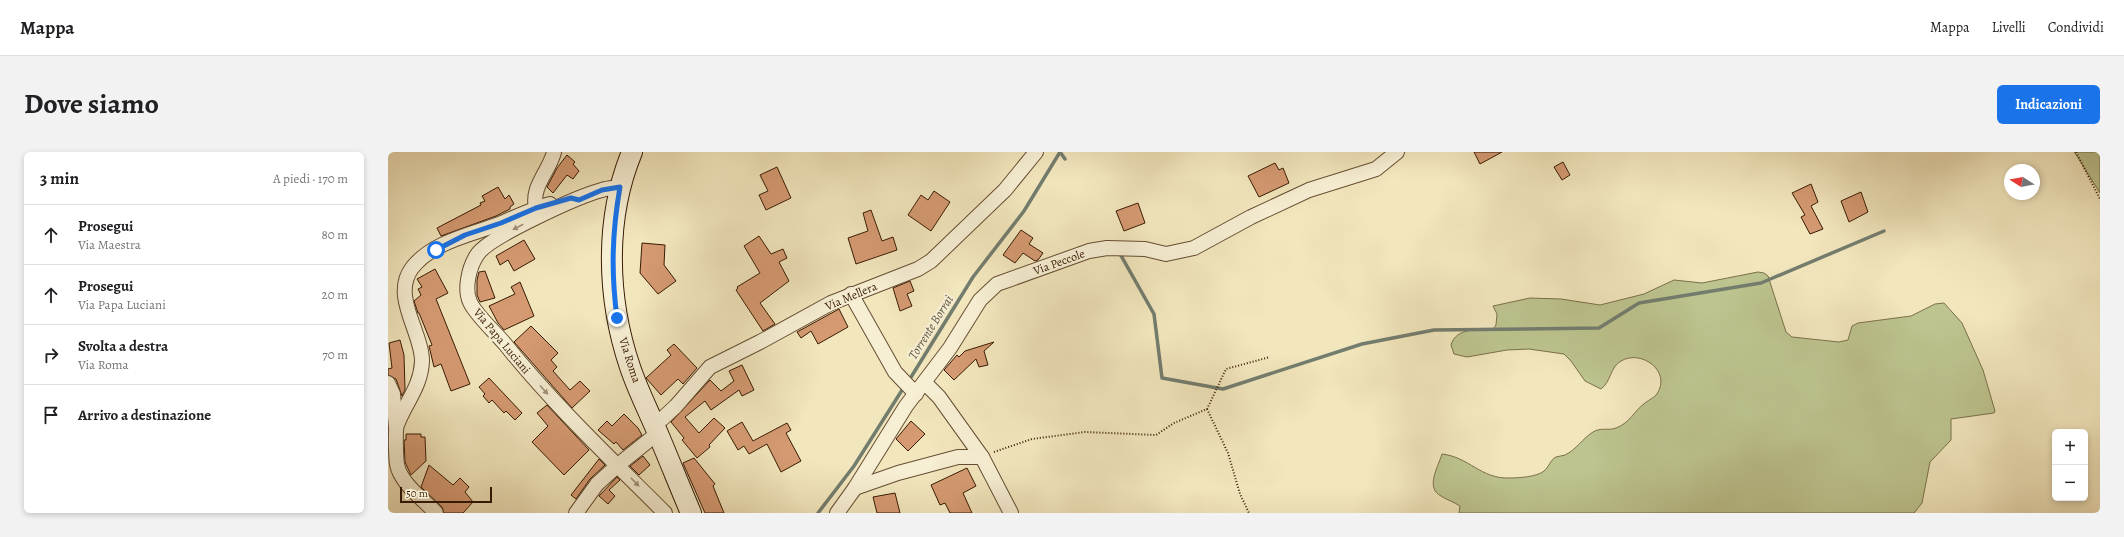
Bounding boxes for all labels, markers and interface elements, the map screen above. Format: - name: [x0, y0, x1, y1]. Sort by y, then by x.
- text: Mappa: [20, 15, 75, 41]
- text: Mappa: [1930, 18, 1970, 37]
- text: Livelli: [1992, 18, 2026, 37]
- text: Condividi: [2048, 18, 2104, 37]
- text: Dove siamo: [24, 85, 159, 123]
- button: Indicazioni: [1997, 85, 2100, 124]
- north arrow: [2004, 164, 2040, 200]
- text: 3 min: [40, 167, 79, 190]
- text: A piedi · 170 m: [273, 170, 348, 187]
- text: Prosegui: [78, 216, 134, 236]
- icon: ahead: [40, 224, 62, 246]
- one-way arrow: [512, 224, 524, 230]
- text: 80 m: [321, 226, 348, 243]
- text: Via Maestra: [78, 236, 141, 253]
- route start: [427, 241, 445, 259]
- street label: Via Peccole: [1030, 245, 1087, 279]
- text: Prosegui: [78, 276, 134, 296]
- street label: Via Mellera: [822, 278, 880, 314]
- icon: ahead: [40, 284, 62, 306]
- text: 20 m: [322, 286, 348, 303]
- water label: Torrente Borrai: [904, 292, 957, 363]
- text: Via Papa Luciani: [78, 296, 166, 313]
- street label: Via Papa Luciani: [469, 304, 534, 377]
- route end: [608, 309, 626, 327]
- street label: Via Roma: [615, 334, 645, 385]
- text: Svolta a destra: [78, 336, 168, 356]
- icon: right: [40, 344, 62, 366]
- text: 70 m: [322, 346, 348, 363]
- text: Via Roma: [78, 356, 129, 373]
- one-way arrow: [539, 385, 548, 395]
- icon: arrive: [40, 404, 62, 426]
- text: Arrivo a destinazione: [78, 405, 211, 425]
- map controls: [2052, 429, 2088, 501]
- button: +: [2052, 429, 2088, 465]
- button: −: [2052, 465, 2088, 501]
- one-way arrow: [630, 477, 640, 487]
- scale bar: [400, 485, 492, 504]
- text: 50 m: [406, 486, 428, 501]

